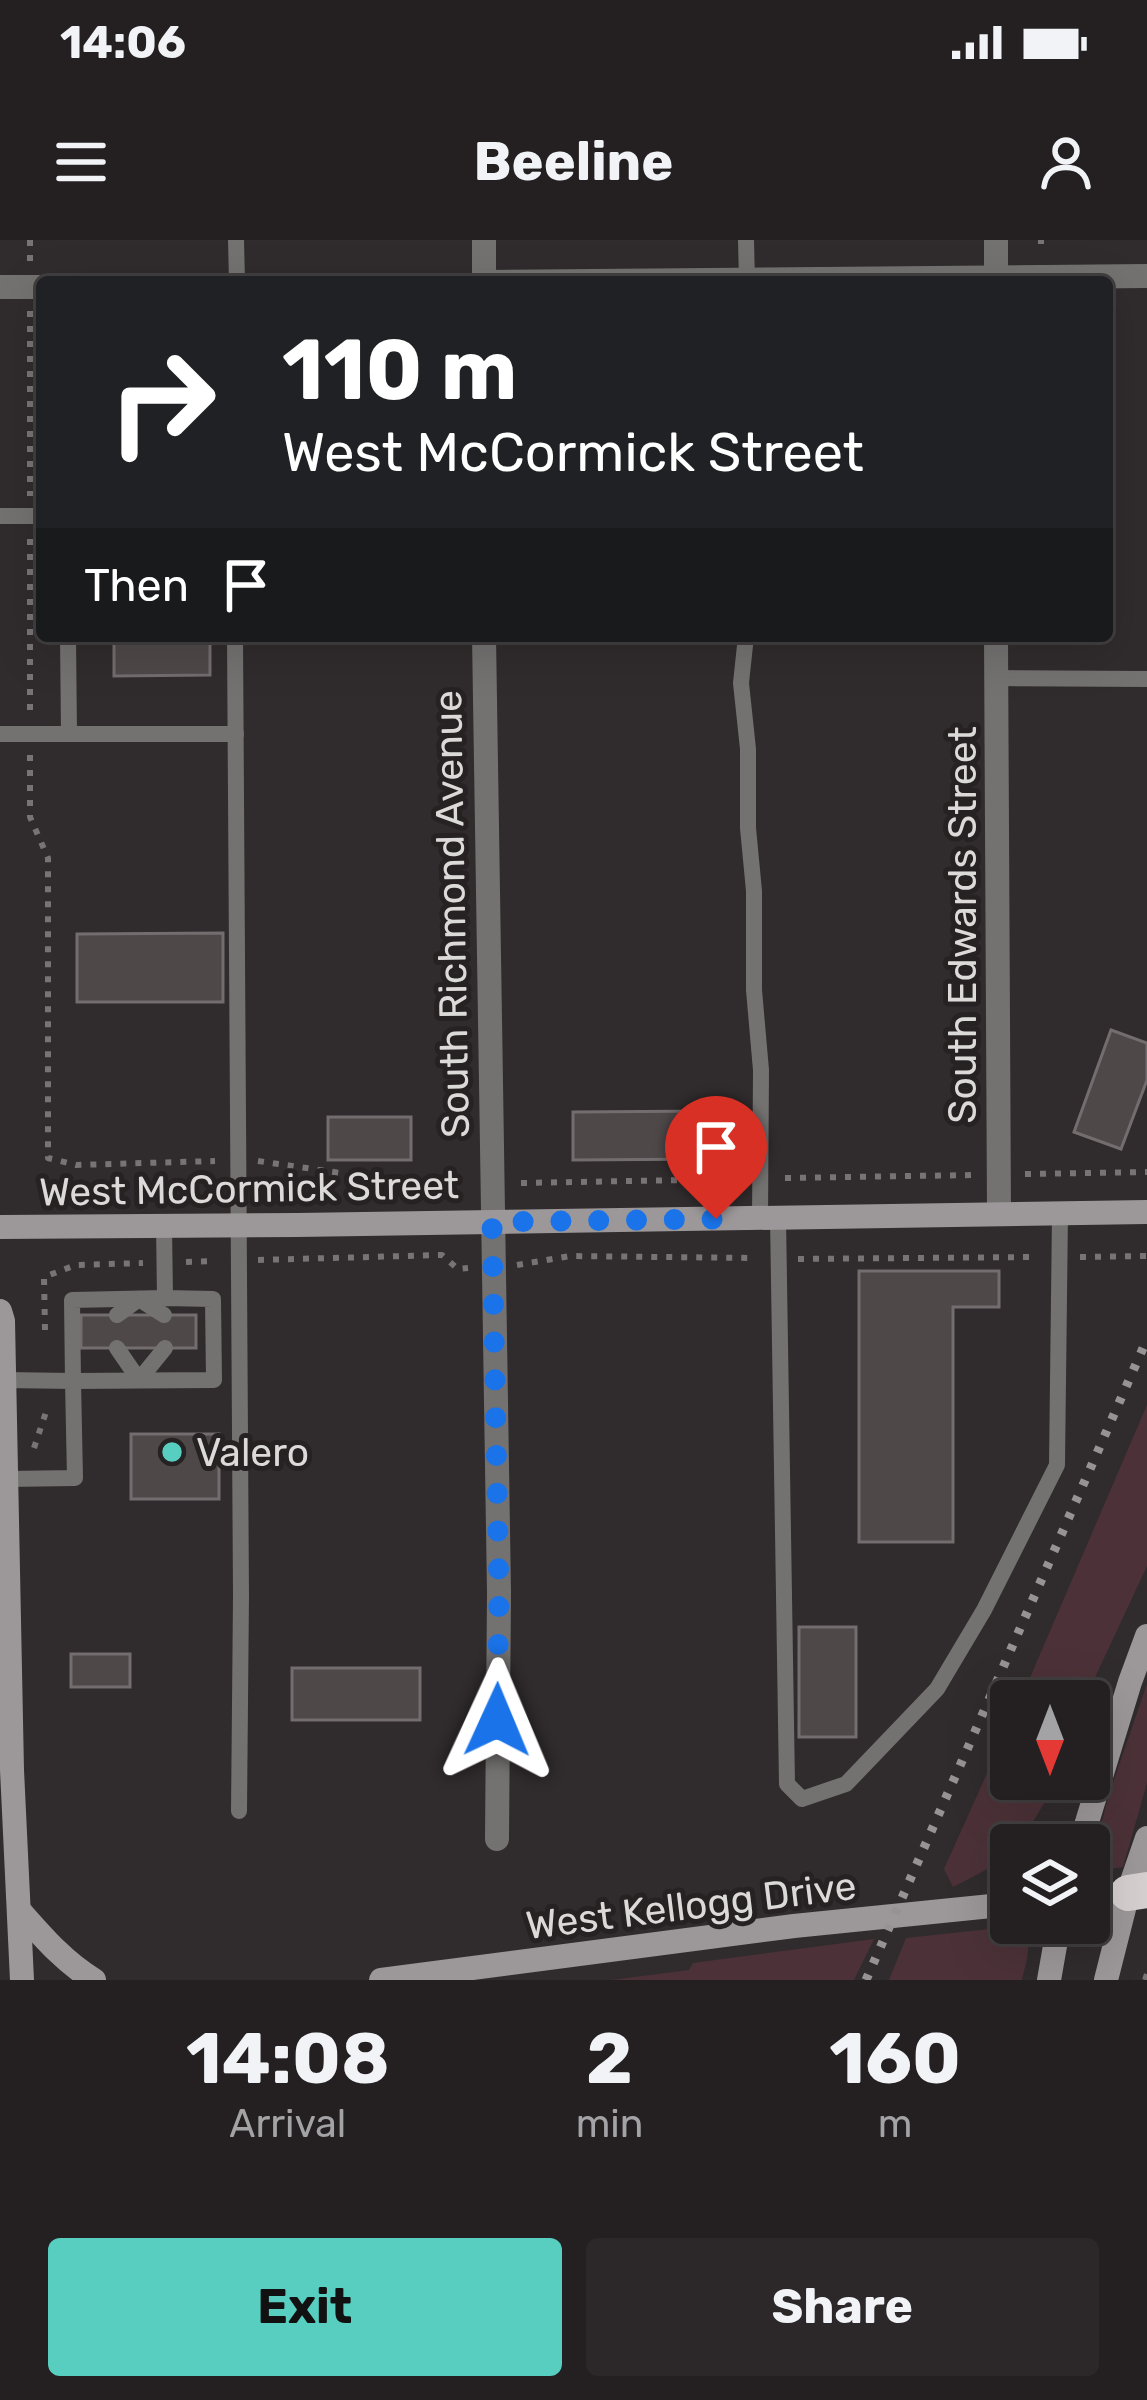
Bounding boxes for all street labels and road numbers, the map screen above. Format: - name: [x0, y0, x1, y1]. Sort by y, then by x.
- street label: South Richmond Avenue: [425, 690, 479, 1138]
- street label: South Edwards Street: [940, 726, 986, 1124]
- street label: West McCormick Street: [38, 1162, 460, 1216]
- street label: West Kellogg Drive: [523, 1863, 859, 1949]

